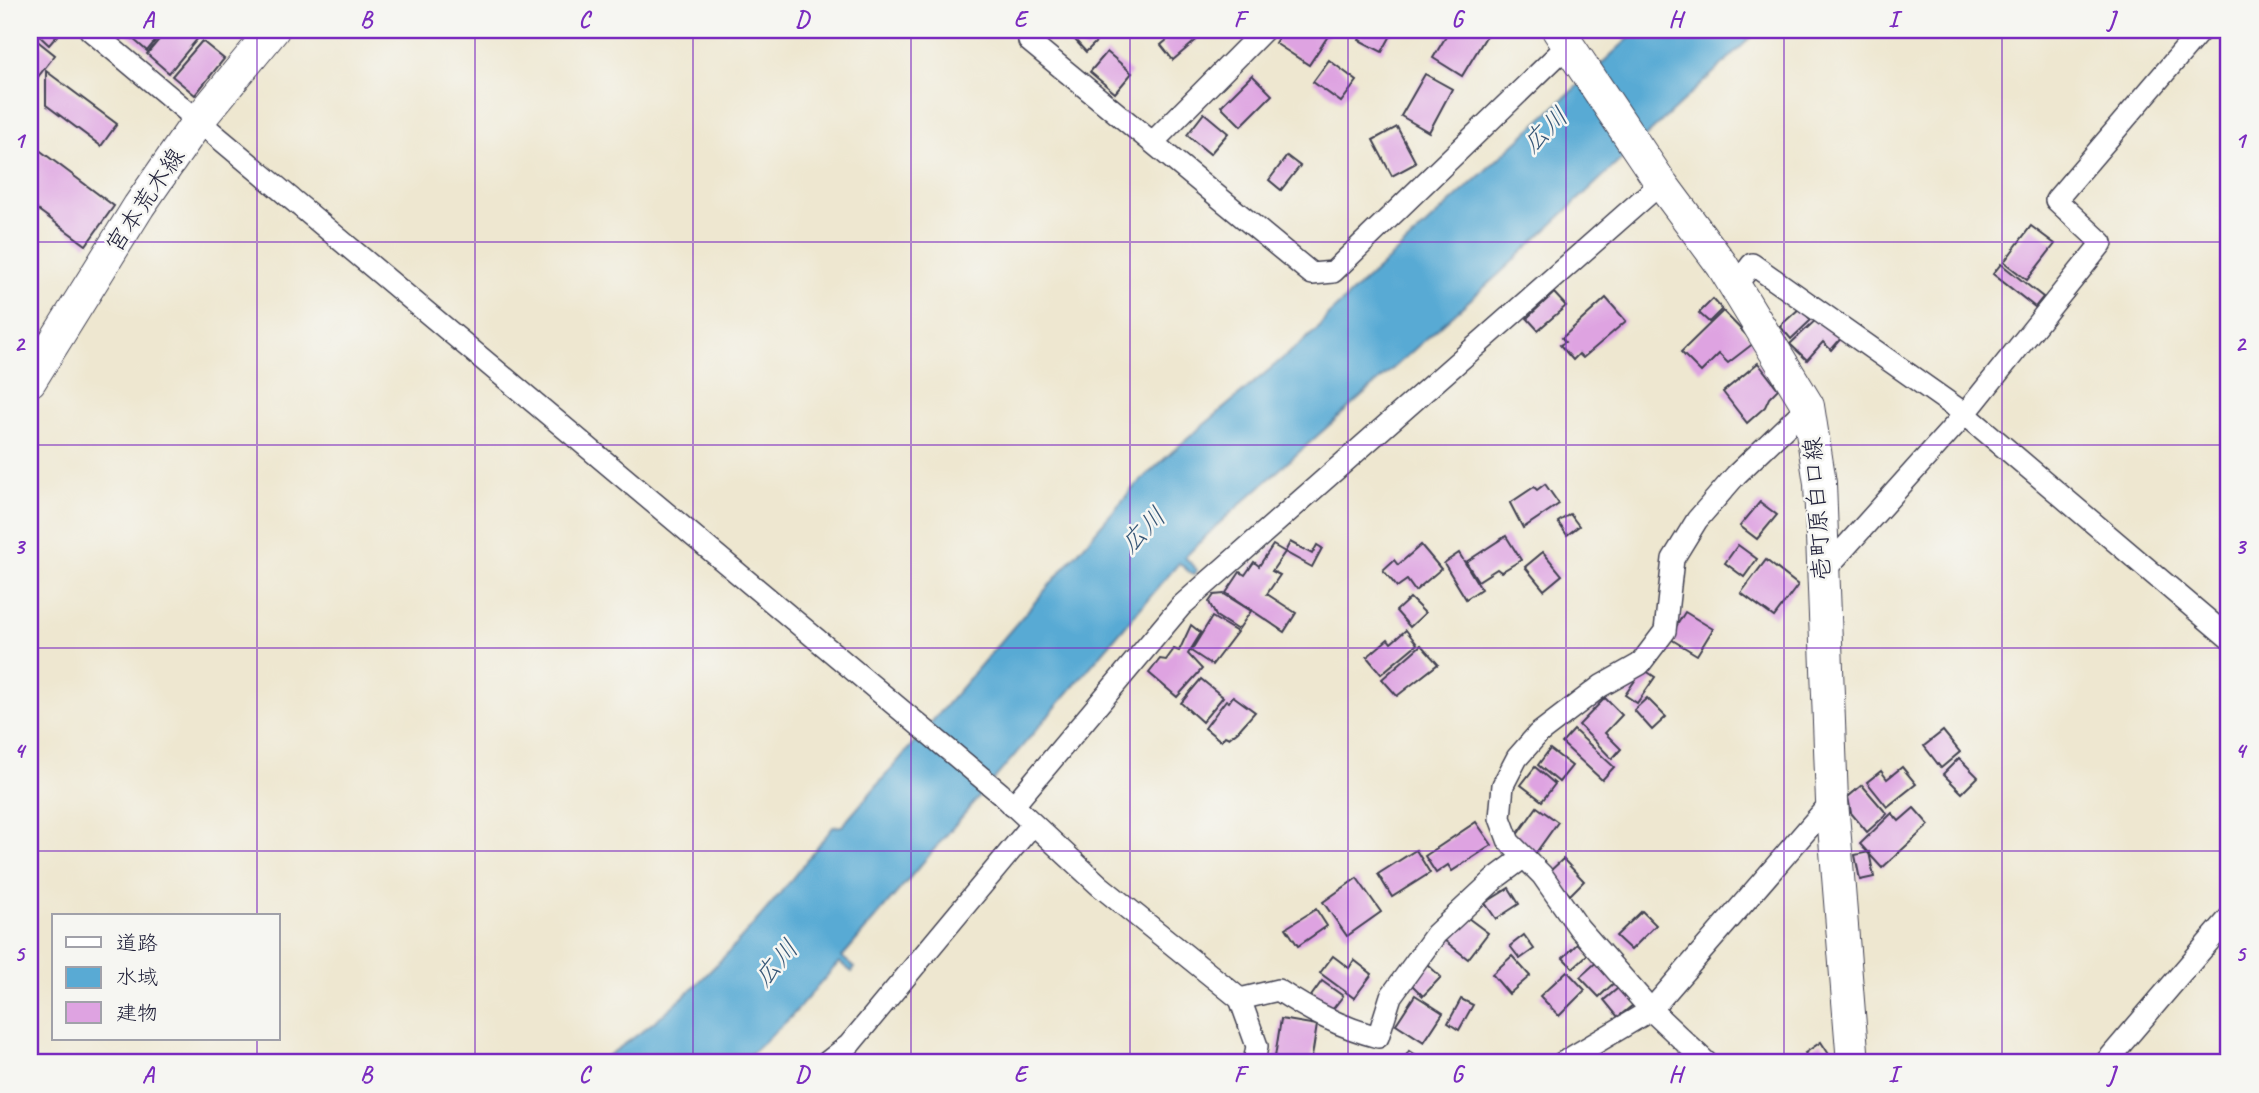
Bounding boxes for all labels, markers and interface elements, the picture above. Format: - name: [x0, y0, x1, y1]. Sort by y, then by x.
- text: A: [142, 5, 156, 34]
- text: B: [360, 5, 374, 34]
- text: C: [579, 5, 593, 34]
- text: D: [795, 5, 811, 34]
- text: E: [1014, 5, 1030, 34]
- text: F: [1234, 5, 1250, 34]
- text: G: [1451, 5, 1466, 34]
- text: H: [1668, 5, 1686, 34]
- text: I: [1888, 5, 1903, 34]
- text: J: [2105, 5, 2118, 34]
- water label: 広川: [1515, 100, 1575, 160]
- text: 1: [14, 126, 27, 155]
- text: 1: [2235, 126, 2248, 155]
- street label: 宮本荒木線: [99, 142, 191, 258]
- text: 2: [14, 329, 27, 358]
- text: 2: [2235, 329, 2248, 358]
- street label: 壱町原白口線: [1797, 436, 1837, 582]
- water label: 広川: [1113, 500, 1173, 560]
- text: 3: [14, 532, 27, 561]
- text: 3: [2235, 532, 2248, 561]
- text: 4: [14, 736, 27, 765]
- text: 4: [2235, 736, 2248, 765]
- legend: [52, 914, 280, 1040]
- text: 道路: [116, 930, 158, 956]
- water label: 広川: [746, 933, 806, 993]
- text: 5: [14, 939, 26, 968]
- text: 5: [2235, 939, 2247, 968]
- text: 水域: [116, 964, 158, 990]
- text: 建物: [116, 1000, 158, 1026]
- text: A: [142, 1060, 156, 1089]
- text: B: [360, 1060, 374, 1089]
- text: C: [579, 1060, 593, 1089]
- text: D: [795, 1060, 811, 1089]
- text: E: [1014, 1060, 1030, 1089]
- text: F: [1234, 1060, 1250, 1089]
- text: G: [1451, 1060, 1466, 1089]
- text: H: [1668, 1060, 1686, 1089]
- text: I: [1888, 1060, 1903, 1089]
- text: J: [2105, 1060, 2118, 1089]

